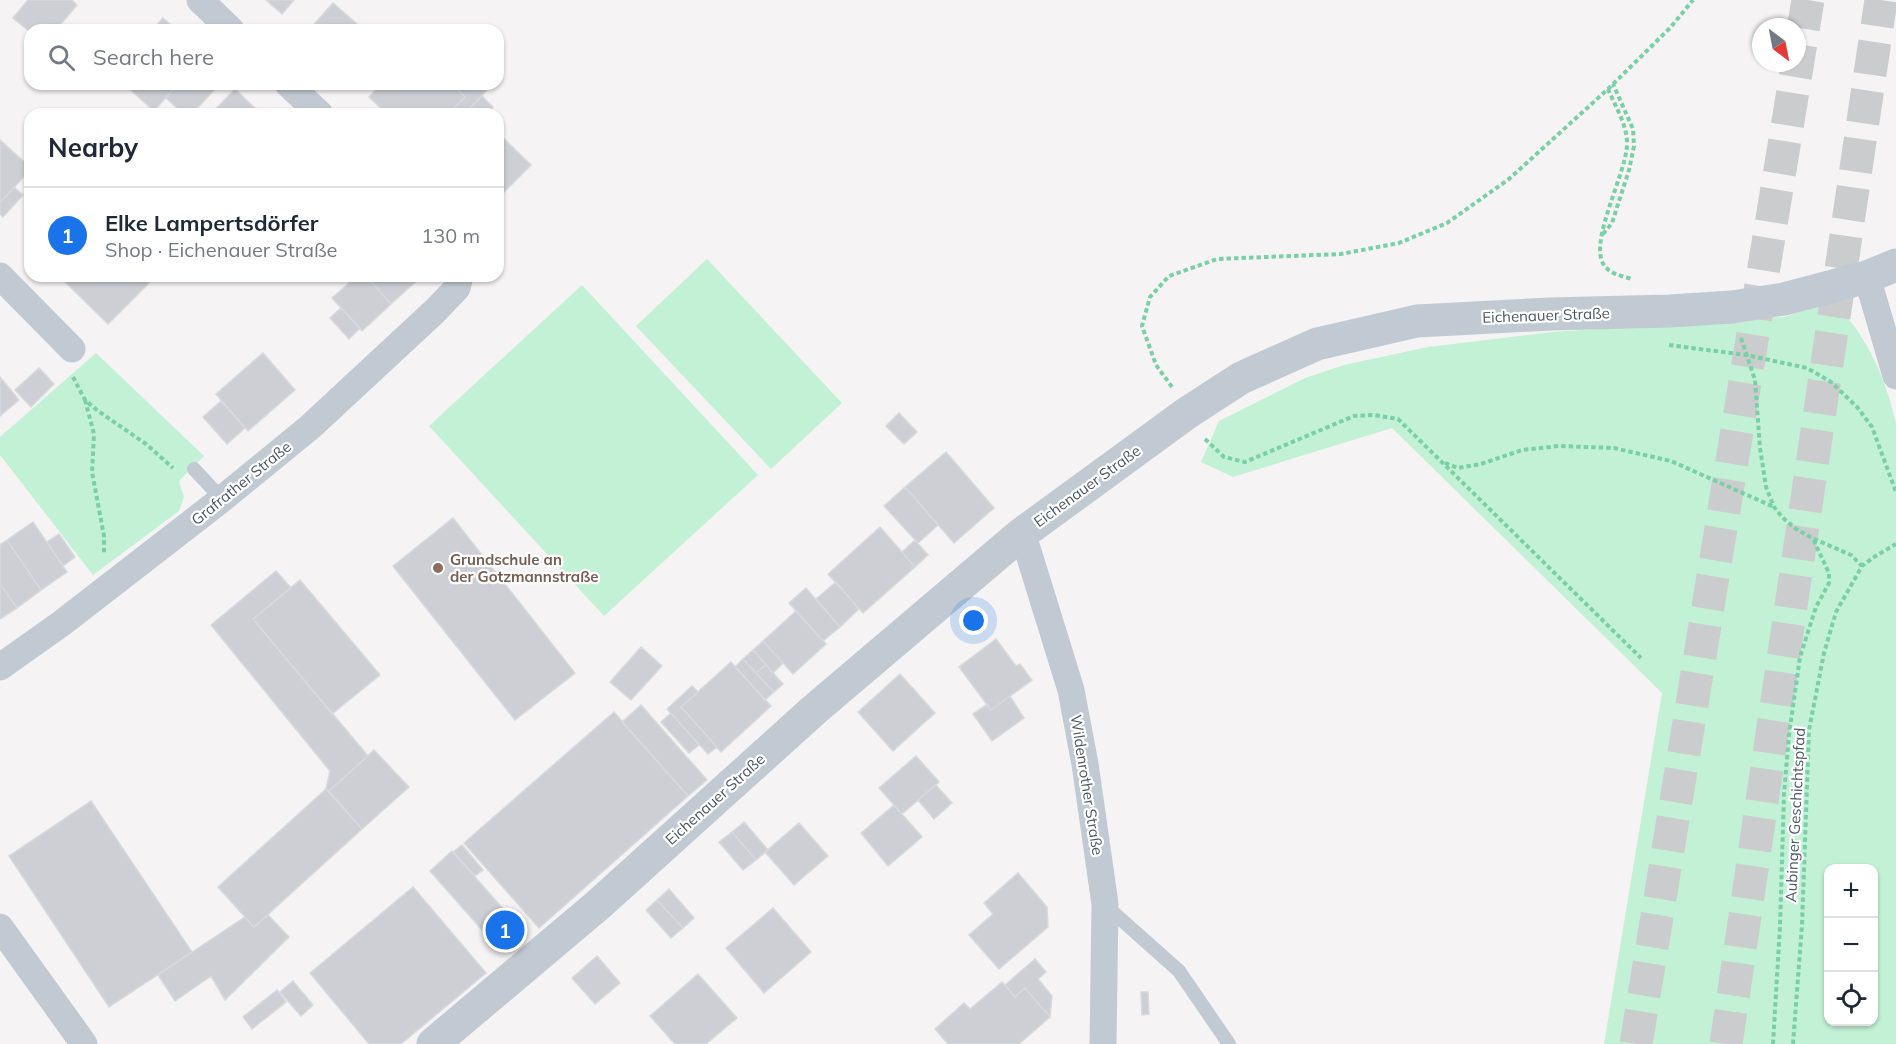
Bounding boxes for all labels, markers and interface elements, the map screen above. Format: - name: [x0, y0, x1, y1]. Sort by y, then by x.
- north arrow: [1752, 18, 1806, 72]
- search box: [24, 24, 504, 90]
- icon: search: [45, 41, 78, 74]
- text: Search here: [93, 43, 214, 71]
- text: Nearby: [48, 131, 138, 164]
- text: Elke Lampertsdörfer: [105, 209, 318, 237]
- text: 1: [62, 223, 74, 248]
- text: 130 m: [421, 223, 480, 248]
- text: Shop · Eichenauer Straße: [105, 237, 337, 262]
- street label: Eichenauer Straße: [1482, 303, 1610, 327]
- street label: Grafrather Straße: [187, 437, 295, 529]
- street label: Eichenauer Straße: [1030, 441, 1144, 531]
- place label: Grundschule an der Gotzmannstraße: [450, 550, 599, 586]
- marker: Grundschule an der Gotzmannstraße: [431, 561, 445, 575]
- your location: [959, 606, 988, 635]
- street label: Wildenrother Straße: [1067, 713, 1107, 857]
- street label: Aubinger Geschichtspfad: [1781, 727, 1809, 903]
- street label: Eichenauer Straße: [661, 749, 769, 849]
- map controls: [1824, 864, 1878, 1026]
- button: +: [1824, 864, 1878, 918]
- pin: 1: [486, 908, 524, 952]
- button: −: [1824, 918, 1878, 972]
- button: locate: [1824, 972, 1878, 1026]

